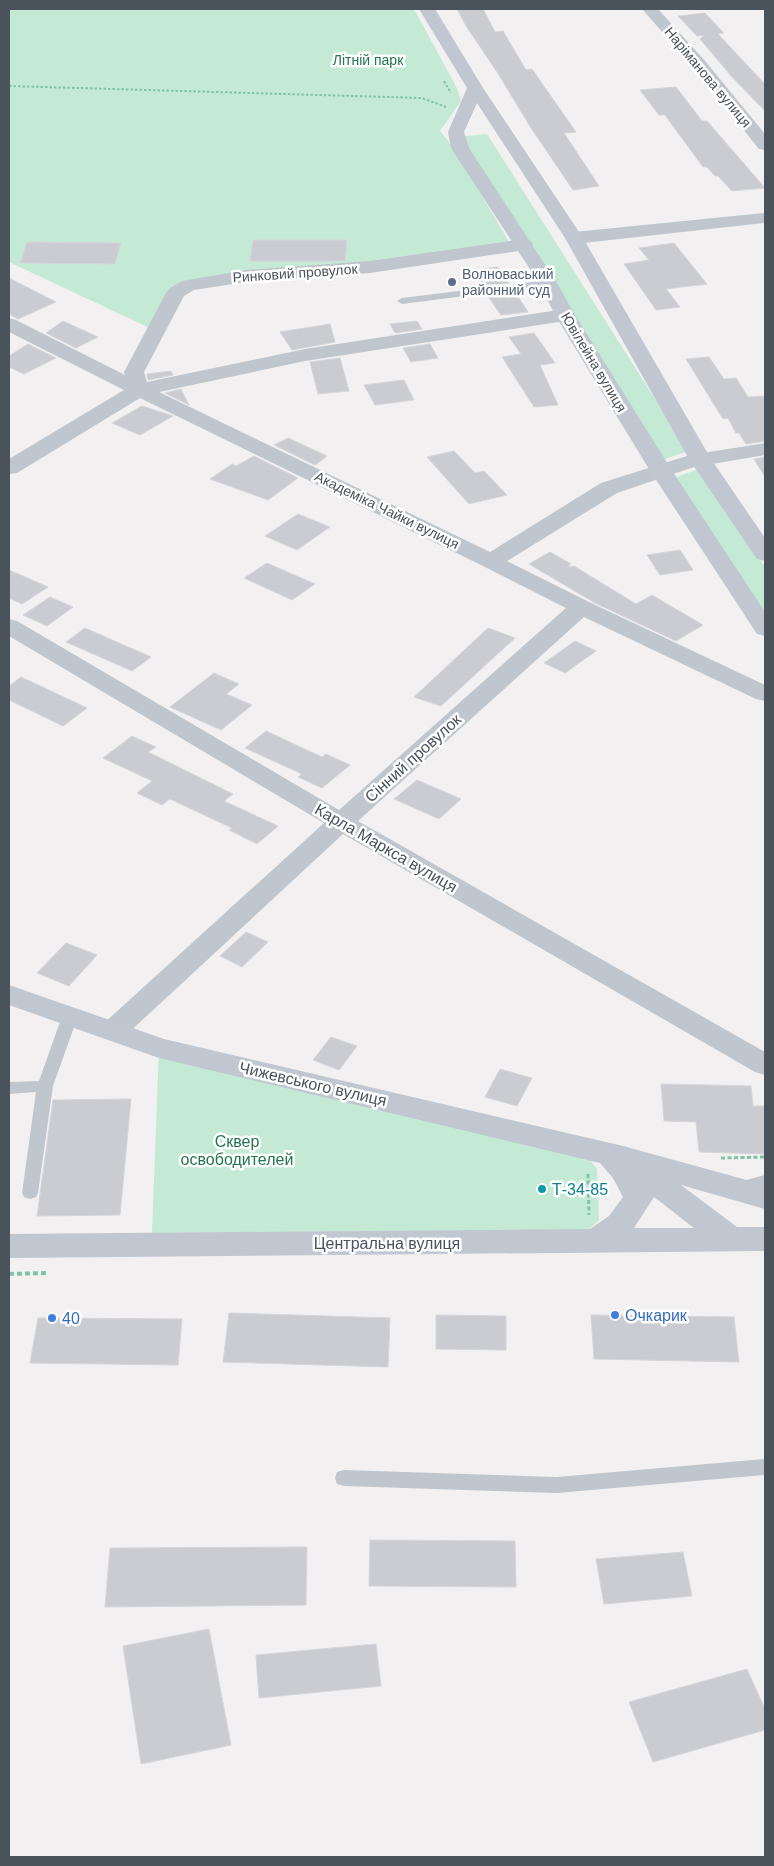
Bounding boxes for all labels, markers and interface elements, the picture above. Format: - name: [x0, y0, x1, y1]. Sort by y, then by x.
- street label: Наріманова вулиця: [661, 24, 755, 130]
- park label: Літній парк: [333, 52, 404, 68]
- street label: Ринковий провулок: [232, 261, 359, 285]
- place label: Волноваський районний суд: [462, 266, 554, 298]
- marker: Волноваський районний суд: [446, 276, 458, 288]
- street label: Ювілейна вулиця: [558, 309, 630, 415]
- street label: Академіка Чайки вулиця: [312, 468, 462, 552]
- street label: Сінний провулок: [362, 710, 465, 805]
- street label: Карла Маркса вулиця: [312, 800, 460, 896]
- street label: Чижевського вулиця: [238, 1059, 388, 1109]
- park label: Сквер освободителей: [181, 1133, 293, 1168]
- place label: Т-34-85: [552, 1181, 608, 1198]
- marker: Т-34-85: [536, 1183, 548, 1195]
- street label: Центральна вулиця: [314, 1235, 460, 1252]
- place label: Очкарик: [625, 1307, 688, 1324]
- marker: Очкарик: [609, 1309, 621, 1321]
- place label: 40: [62, 1310, 80, 1327]
- marker: 40: [46, 1312, 58, 1324]

